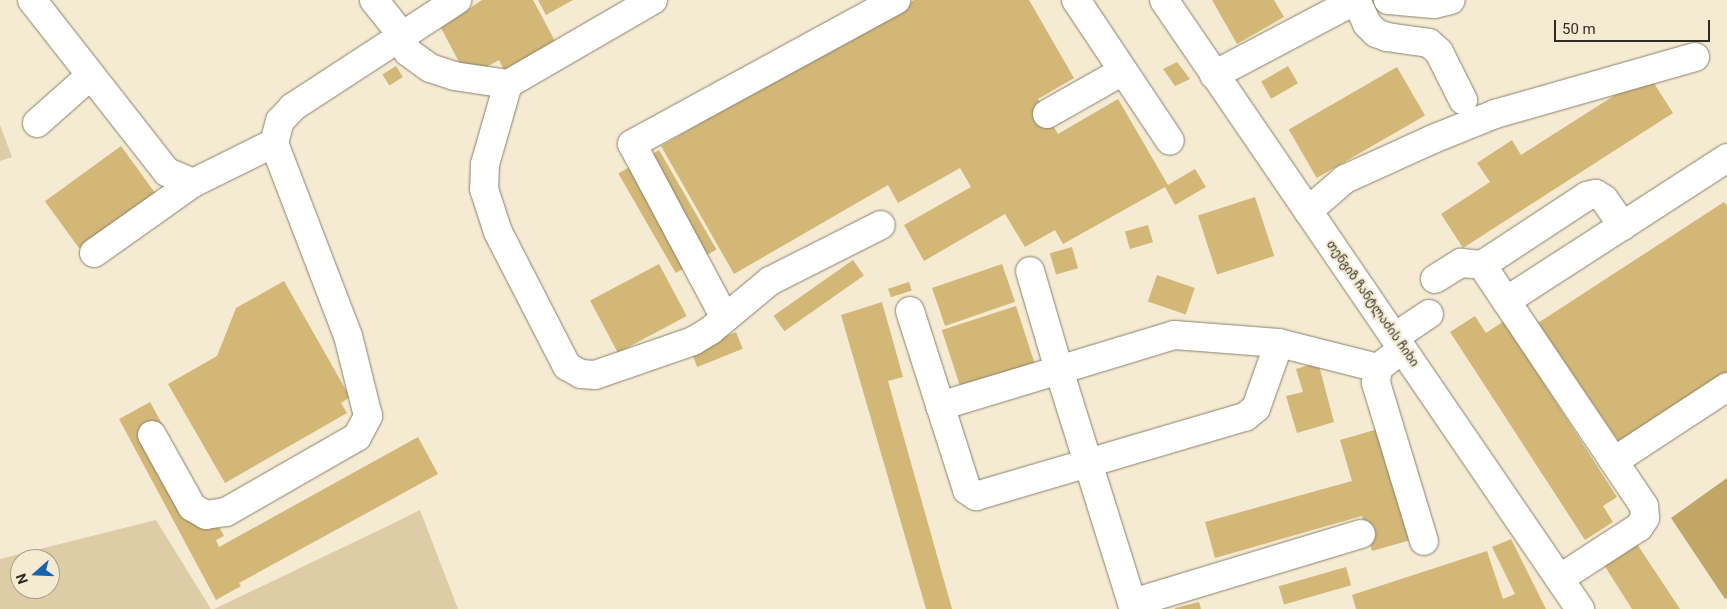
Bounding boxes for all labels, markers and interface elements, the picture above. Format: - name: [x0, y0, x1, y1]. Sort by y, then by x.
- scale bar: [1557, 10, 1713, 42]
- text: 50 m: [1562, 20, 1596, 38]
- street label: თენგიზ ჩანტლაძის ჩიხი: [1323, 238, 1421, 370]
- north arrow: [10, 549, 60, 599]
- text: N: [13, 571, 31, 586]

